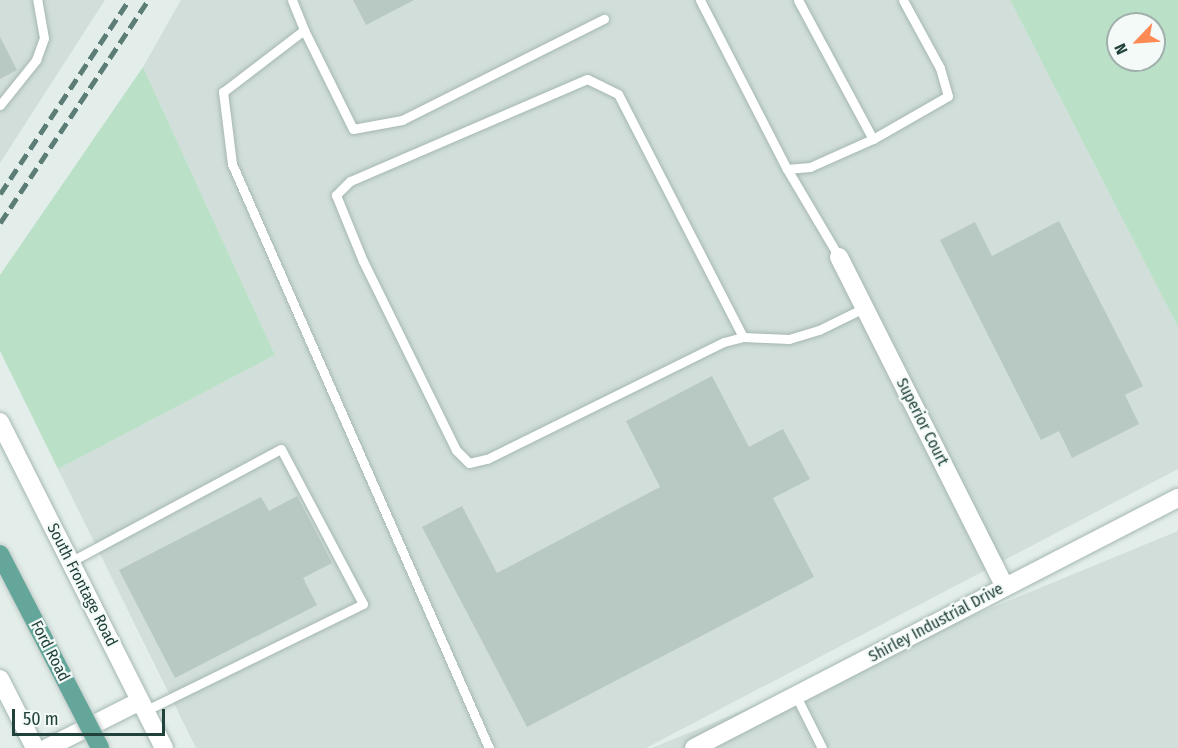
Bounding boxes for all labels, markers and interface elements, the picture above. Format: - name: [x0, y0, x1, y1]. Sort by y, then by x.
- north arrow: [1106, 12, 1166, 72]
- text: N: [1110, 41, 1132, 57]
- street label: Superior Court: [892, 375, 952, 469]
- street label: South Frontage Road: [43, 520, 121, 650]
- street label: Shirley Industrial Drive: [865, 579, 1007, 667]
- street label: Ford Road: [27, 617, 73, 685]
- scale bar: [15, 697, 168, 735]
- text: 50 m: [23, 708, 59, 730]

